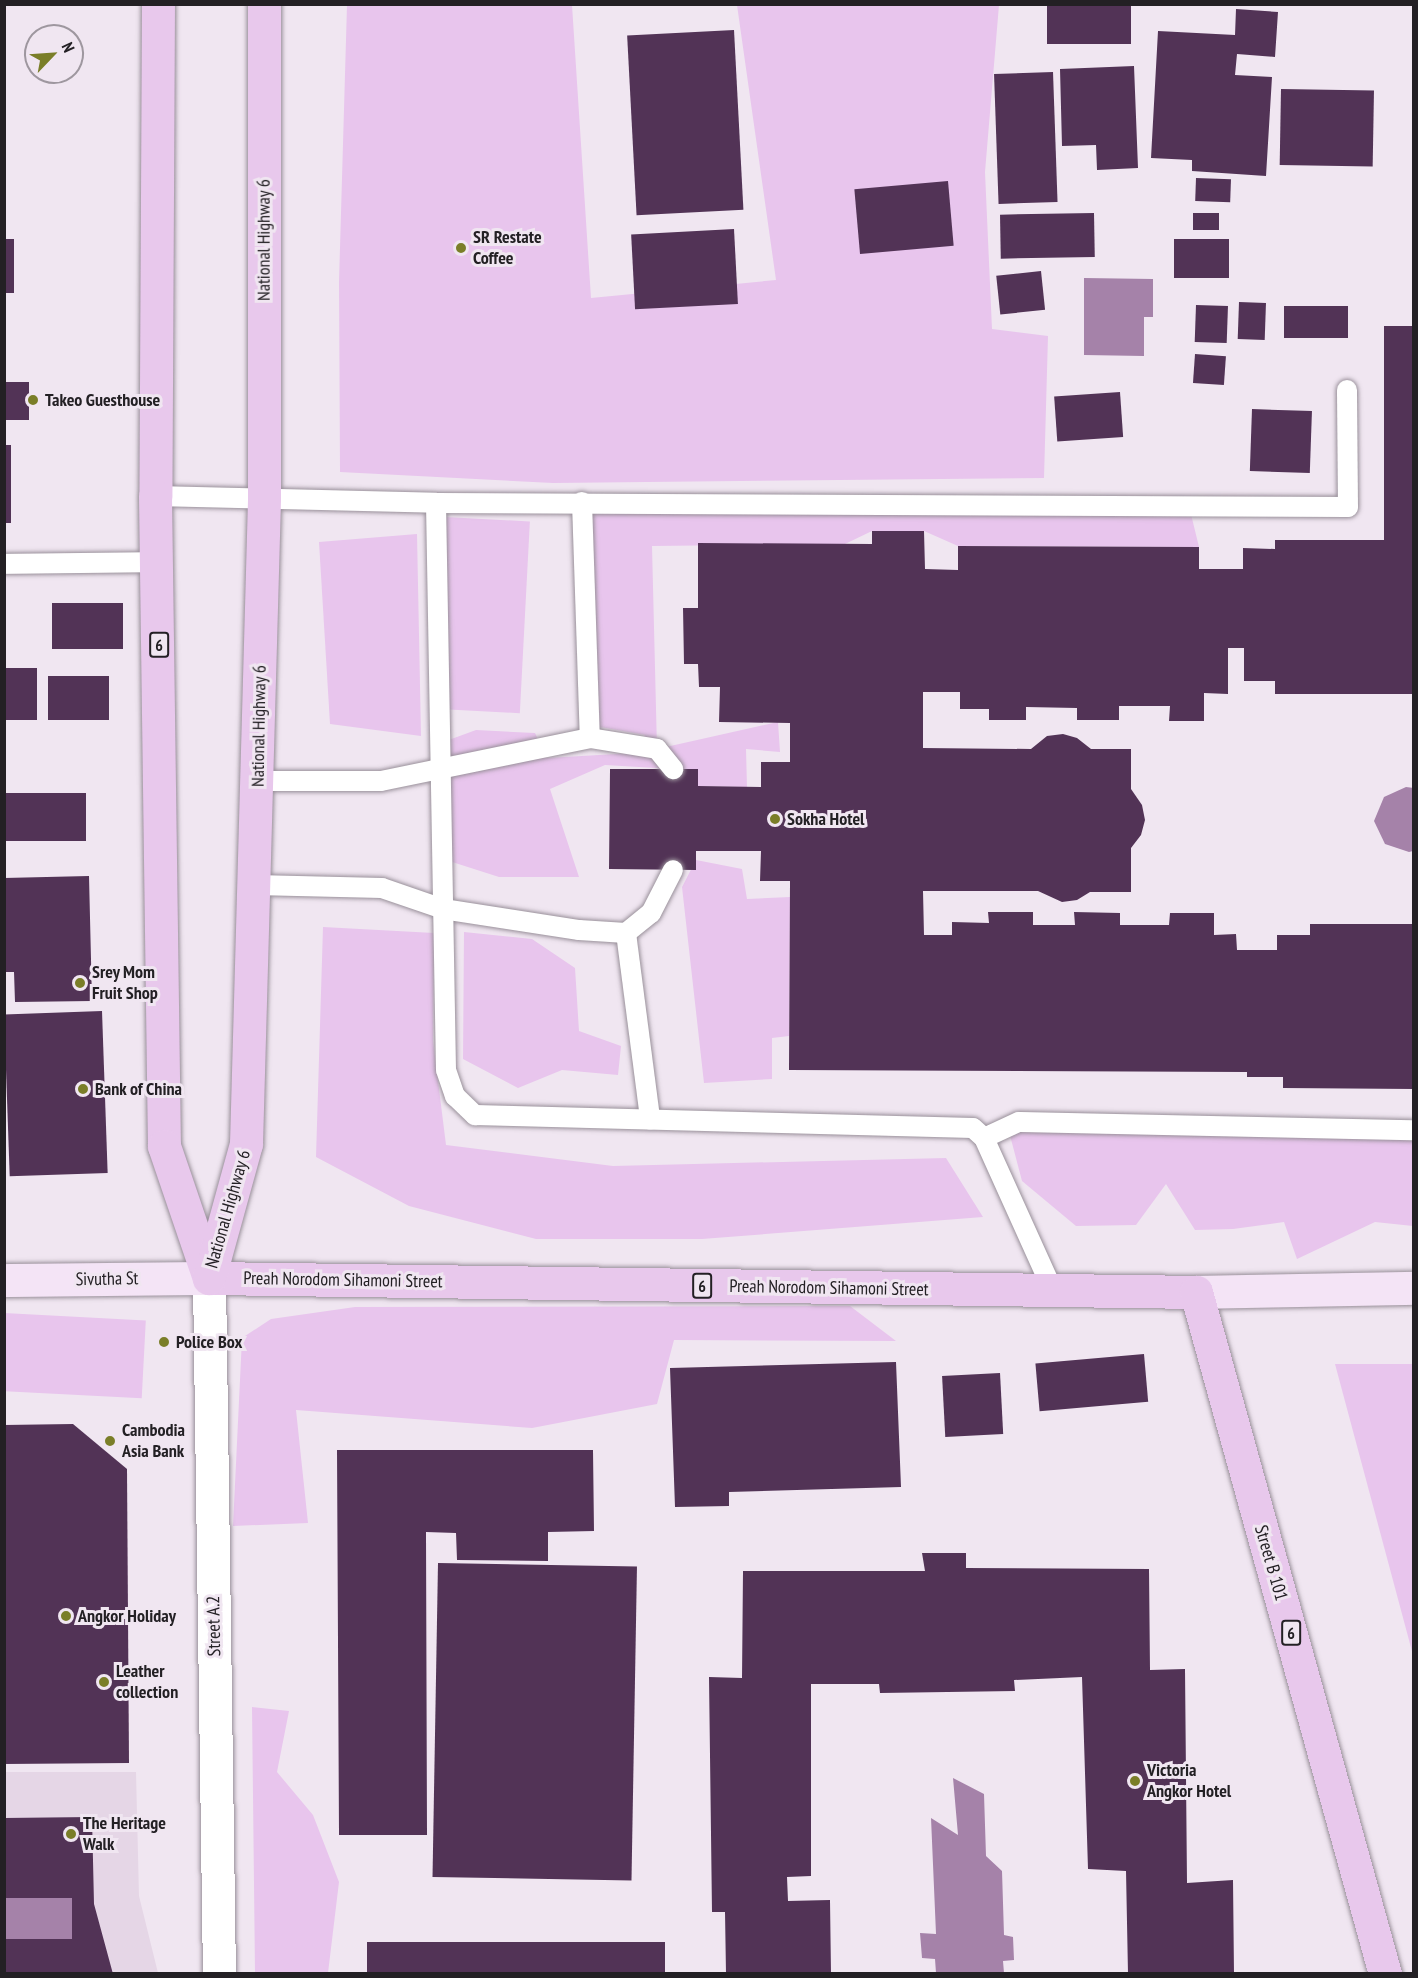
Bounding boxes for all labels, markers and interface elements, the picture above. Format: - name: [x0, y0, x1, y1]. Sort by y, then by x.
- north arrow: [24, 24, 84, 84]
- text: N: [58, 39, 79, 55]
- street label: National Highway 6: [253, 179, 275, 301]
- place label: SR Restate Coffee: [473, 227, 542, 270]
- marker: SR Restate Coffee: [454, 241, 468, 255]
- place label: Takeo Guesthouse: [45, 389, 160, 411]
- marker: Takeo Guesthouse: [26, 393, 40, 407]
- road number: 6: [148, 632, 170, 658]
- street label: National Highway 6: [247, 665, 271, 787]
- place label: Sokha Hotel: [787, 808, 864, 830]
- marker: Sokha Hotel: [768, 812, 782, 826]
- place label: Srey Mom Fruit Shop: [92, 962, 158, 1004]
- marker: Srey Mom Fruit Shop: [73, 976, 87, 990]
- place label: Bank of China: [95, 1078, 183, 1100]
- marker: Bank of China: [76, 1082, 90, 1096]
- street label: National Highway 6: [201, 1147, 255, 1271]
- street label: Preah Norodom Sihamoni Street: [243, 1267, 443, 1293]
- street label: Sivutha St: [75, 1268, 139, 1290]
- road number: 6: [692, 1273, 712, 1299]
- street label: Preah Norodom Sihamoni Street: [729, 1275, 929, 1301]
- place label: Police Box: [176, 1331, 242, 1353]
- marker: Police Box: [157, 1335, 171, 1349]
- place label: Cambodia Asia Bank: [122, 1420, 185, 1462]
- marker: Cambodia Asia Bank: [103, 1434, 117, 1448]
- street label: Street B 101: [1250, 1523, 1292, 1603]
- street label: Street A.2: [203, 1595, 225, 1657]
- place label: Angkor Holiday: [78, 1605, 176, 1627]
- marker: Angkor Holiday: [59, 1609, 73, 1623]
- road number: 6: [1280, 1620, 1302, 1646]
- place label: Leather collection: [116, 1661, 178, 1704]
- marker: Leather collection: [97, 1675, 111, 1689]
- place label: Victoria Angkor Hotel: [1147, 1760, 1231, 1802]
- marker: Victoria Angkor Hotel: [1128, 1774, 1142, 1788]
- place label: The Heritage Walk: [83, 1813, 166, 1856]
- marker: The Heritage Walk: [64, 1827, 78, 1841]

